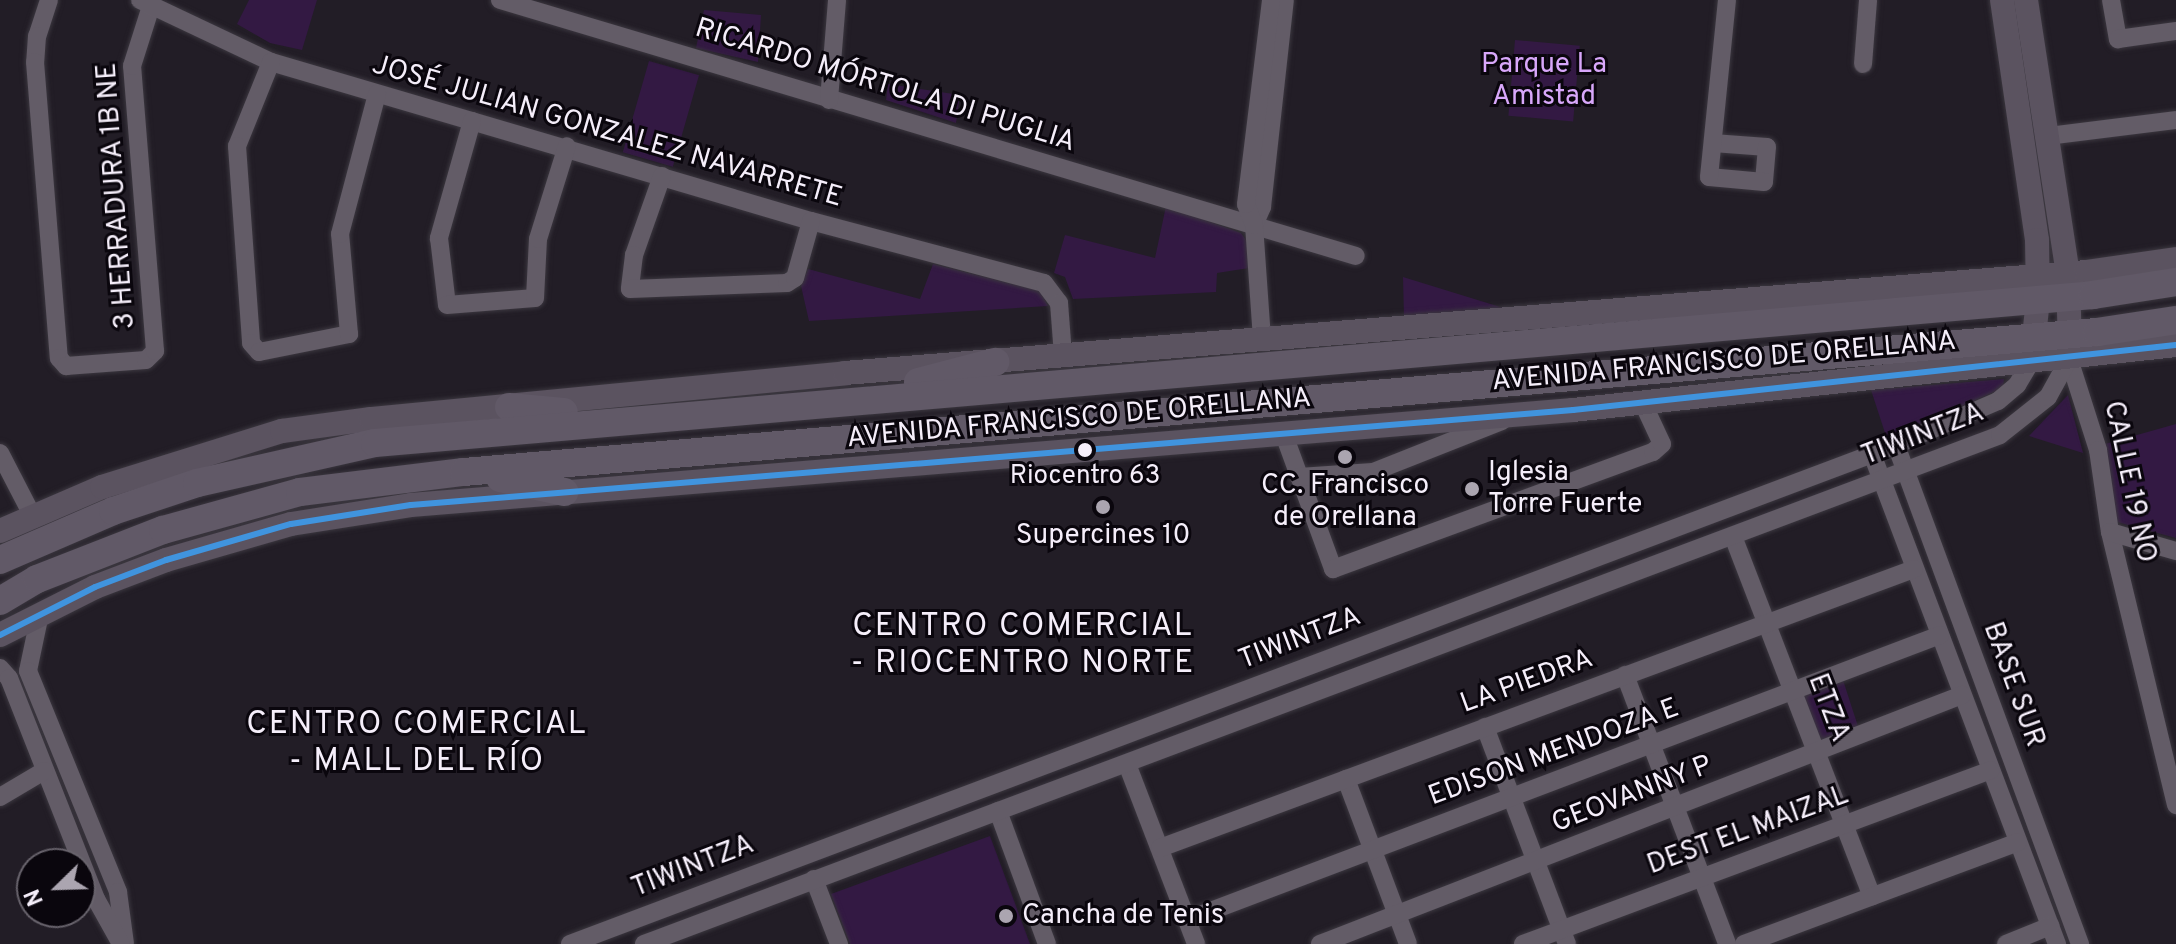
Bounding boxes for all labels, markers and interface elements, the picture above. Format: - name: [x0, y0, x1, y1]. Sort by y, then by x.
- street label: RICARDO MÓRTOLA DI PUGLIA: [690, 12, 1080, 160]
- park label: Parque La Amistad: [1481, 48, 1607, 114]
- street label: JOSÉ JULIAN GONZALEZ NAVARRETE: [368, 49, 846, 215]
- street label: 3 HERRADURA 1B NE: [91, 61, 143, 331]
- street label: AVENIDA FRANCISCO DE ORELLANA: [1490, 325, 1958, 399]
- street label: AVENIDA FRANCISCO DE ORELLANA: [845, 382, 1313, 456]
- street label: TIWINTZA: [1857, 396, 1989, 474]
- street label: CALLE 19 NO: [2095, 398, 2163, 566]
- marker: Riocentro 63: [1077, 442, 1093, 458]
- marker: CC. Francisco de Orellana: [1336, 448, 1354, 466]
- place label: Iglesia Torre Fuerte: [1488, 456, 1642, 522]
- place label: Riocentro 63: [1010, 461, 1160, 493]
- place label: CC. Francisco de Orellana: [1261, 469, 1429, 535]
- marker: Iglesia Torre Fuerte: [1463, 480, 1481, 498]
- marker: Supercines 10: [1094, 498, 1112, 516]
- place label: Supercines 10: [1016, 519, 1190, 553]
- street label: TIWINTZA: [1234, 600, 1366, 678]
- district label: CENTRO COMERCIAL - RIOCENTRO NORTE: [851, 609, 1195, 684]
- street label: BASE SUR: [1975, 618, 2051, 752]
- street label: LA PIEDRA: [1456, 642, 1598, 722]
- street label: ETZA: [1800, 669, 1856, 747]
- street label: EDISON MENDOZA E: [1424, 692, 1684, 814]
- district label: CENTRO COMERCIAL - MALL DEL RÍO: [246, 707, 588, 782]
- street label: GEOVANNY P: [1547, 749, 1717, 841]
- street label: DEST EL MAIZAL: [1642, 779, 1854, 883]
- street label: TIWINTZA: [627, 828, 759, 906]
- north arrow: [16, 848, 96, 928]
- text: N: [20, 884, 51, 909]
- place label: Cancha de Tenis: [1022, 899, 1225, 933]
- marker: Cancha de Tenis: [997, 907, 1015, 925]

